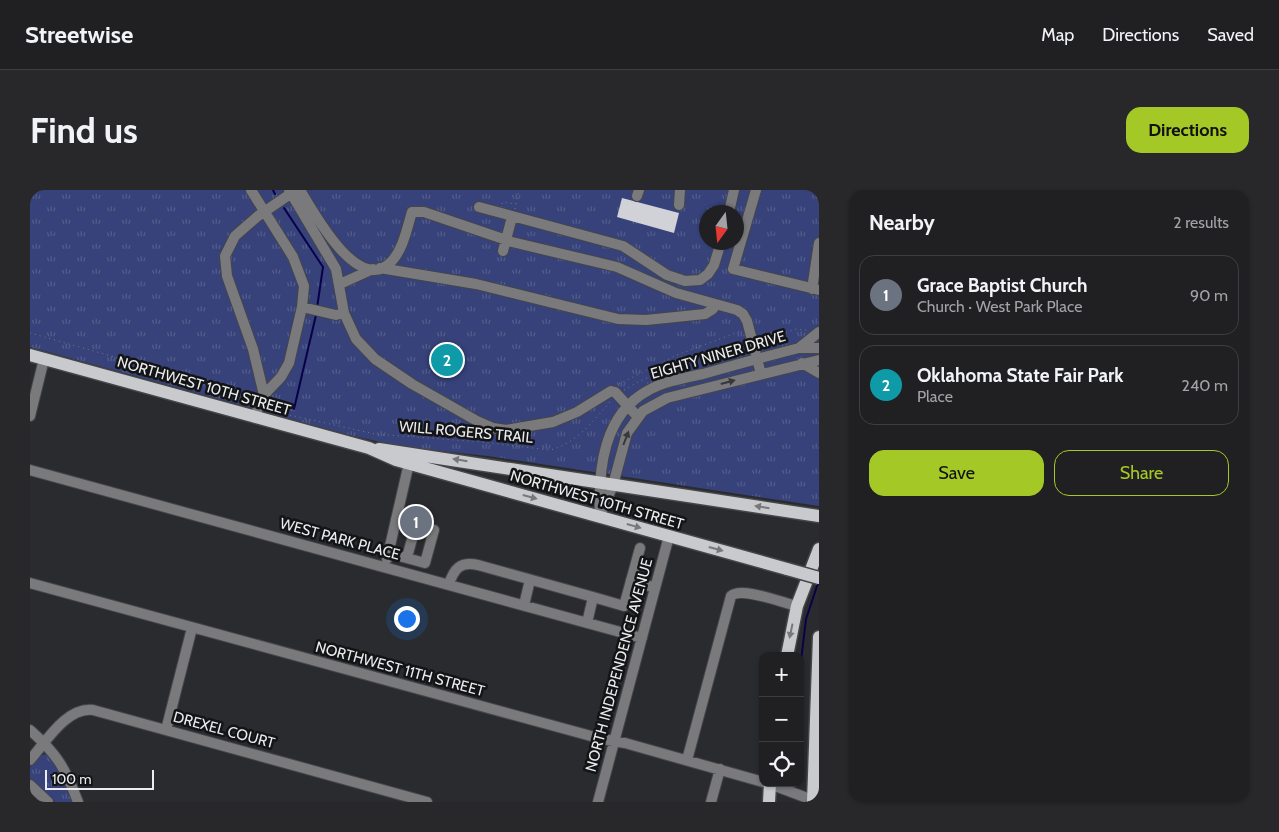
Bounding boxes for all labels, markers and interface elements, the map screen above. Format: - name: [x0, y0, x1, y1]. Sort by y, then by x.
- text: Streetwise: [25, 20, 133, 49]
- text: Map: [1041, 24, 1074, 46]
- text: Directions: [1102, 24, 1179, 46]
- text: Saved: [1207, 24, 1254, 46]
- button: Directions: [1126, 107, 1249, 153]
- text: Find us: [30, 109, 138, 152]
- north arrow: [699, 205, 744, 250]
- text: Nearby: [869, 210, 935, 235]
- text: 2 results: [1173, 213, 1229, 232]
- text: Grace Baptist Church: [917, 274, 1087, 297]
- text: 1: [883, 286, 889, 305]
- text: 90 m: [1190, 286, 1228, 305]
- text: Church · West Park Place: [917, 297, 1082, 316]
- street label: EIGHTY NINER DRIVE: [648, 327, 788, 383]
- pin: 2: [431, 341, 463, 379]
- street label: NORTHWEST 10TH STREET: [115, 353, 293, 419]
- text: Oklahoma State Fair Park: [917, 364, 1124, 387]
- text: 2: [882, 376, 890, 395]
- text: 240 m: [1182, 376, 1228, 395]
- one-way arrow: [721, 378, 736, 386]
- text: Place: [917, 387, 953, 406]
- street label: WILL ROGERS TRAIL: [398, 417, 534, 447]
- one-way arrow: [622, 430, 630, 445]
- button: Save: [869, 450, 1044, 496]
- button: Share: [1054, 450, 1229, 496]
- one-way arrow: [452, 456, 468, 464]
- street label: NORTHWEST 10TH STREET: [508, 467, 686, 533]
- one-way arrow: [522, 494, 537, 502]
- pin: 1: [400, 503, 432, 541]
- one-way arrow: [754, 503, 770, 511]
- street label: WEST PARK PLACE: [278, 514, 402, 564]
- one-way arrow: [627, 523, 642, 531]
- one-way arrow: [708, 546, 723, 554]
- street label: NORTH INDEPENDENCE AVENUE: [582, 556, 656, 774]
- your location: [394, 606, 420, 632]
- one-way arrow: [787, 623, 795, 639]
- street label: NORTHWEST 11TH STREET: [313, 638, 487, 700]
- map controls: [759, 652, 804, 787]
- button: +: [759, 652, 804, 697]
- button: −: [759, 697, 804, 742]
- street label: DREXEL COURT: [171, 708, 277, 752]
- button: locate: [759, 742, 804, 787]
- scale bar: [45, 767, 154, 790]
- text: 100 m: [52, 770, 92, 788]

